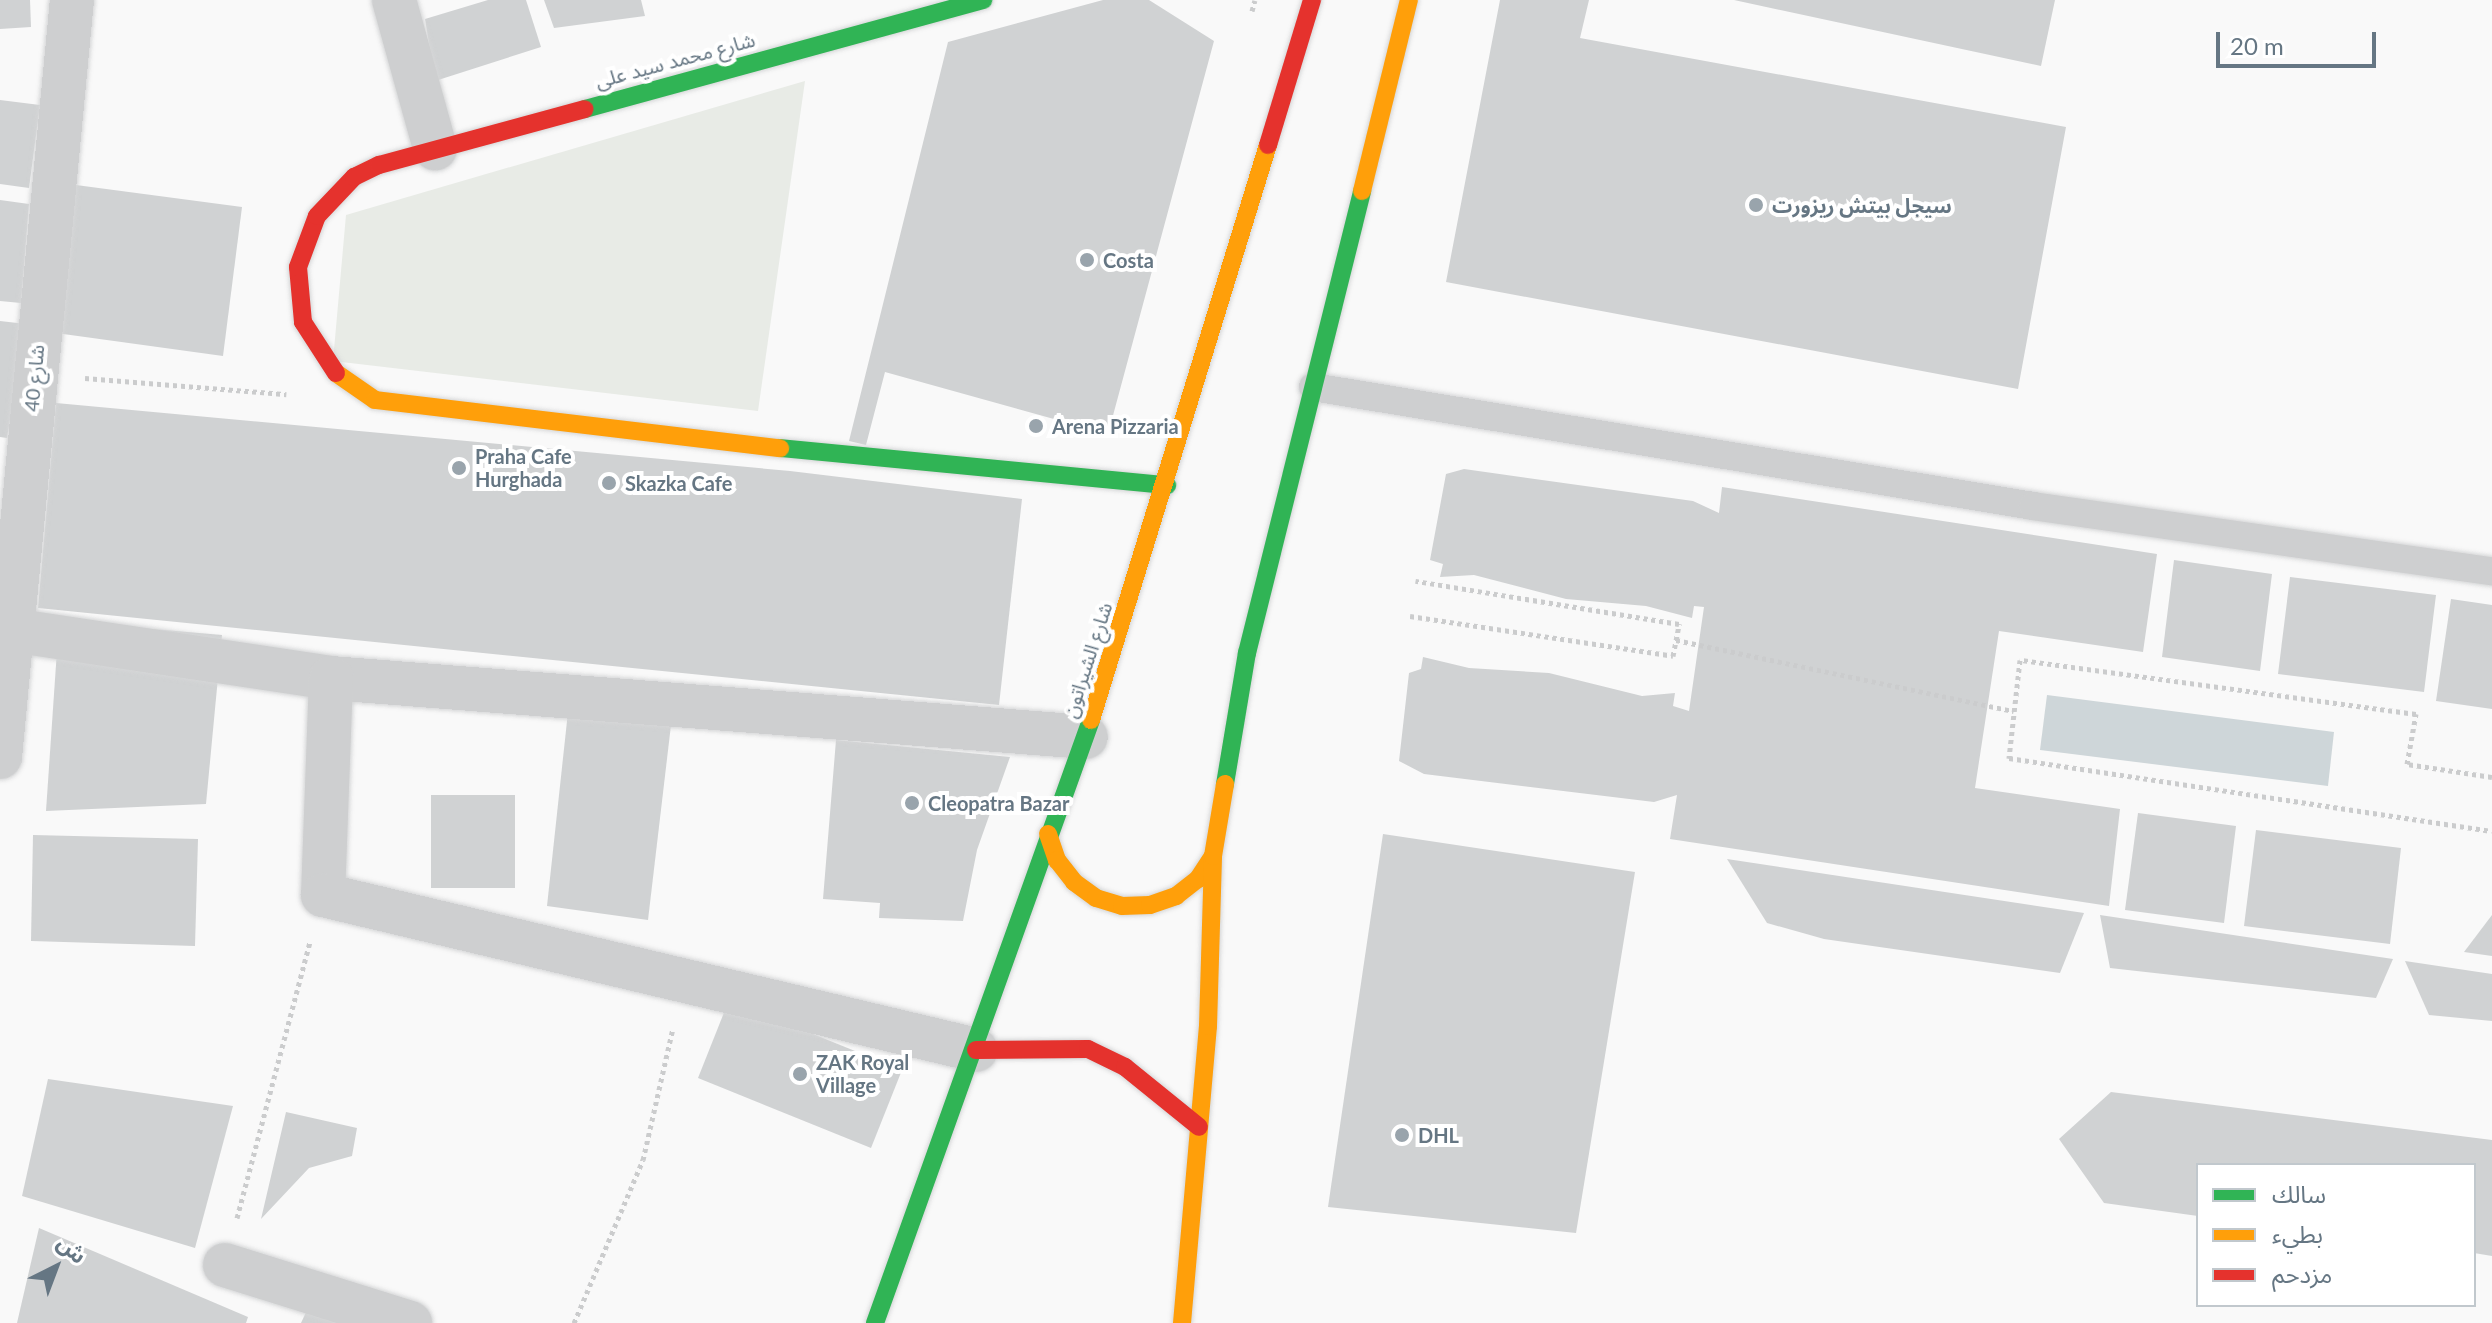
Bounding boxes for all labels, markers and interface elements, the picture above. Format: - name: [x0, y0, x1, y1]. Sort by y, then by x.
- scale bar: [2220, 16, 2380, 66]
- street label: شارع محمد سيد على: [593, 27, 757, 93]
- text: 20 m: [2230, 31, 2284, 60]
- place label: سيجل بيتش ريزورت: [1772, 193, 1952, 217]
- marker: سيجل بيتش ريزورت: [1747, 196, 1765, 214]
- place label: Costa: [1103, 248, 1154, 272]
- marker: Costa: [1078, 251, 1096, 269]
- street label: شارع 40: [19, 343, 49, 413]
- place label: Arena Pizzaria: [1052, 414, 1179, 438]
- marker: Arena Pizzaria: [1027, 417, 1045, 435]
- place label: Praha Cafe Hurghada: [475, 444, 572, 491]
- marker: Praha Cafe Hurghada: [450, 459, 468, 477]
- place label: Skazka Cafe: [625, 471, 732, 495]
- marker: Skazka Cafe: [600, 474, 618, 492]
- street label: شارع الشيراتون: [1057, 599, 1117, 721]
- place label: Cleopatra Bazar: [928, 791, 1069, 815]
- marker: Cleopatra Bazar: [903, 794, 921, 812]
- place label: ZAK Royal Village: [816, 1050, 909, 1097]
- marker: ZAK Royal Village: [791, 1065, 809, 1083]
- place label: DHL: [1418, 1123, 1459, 1147]
- marker: DHL: [1393, 1126, 1411, 1144]
- legend: [2196, 1163, 2476, 1307]
- text: سالك: [2272, 1179, 2326, 1208]
- text: بطيء: [2272, 1219, 2323, 1248]
- north arrow: [16, 1227, 96, 1307]
- text: ش: [52, 1229, 93, 1269]
- text: مزدحم: [2272, 1259, 2332, 1288]

